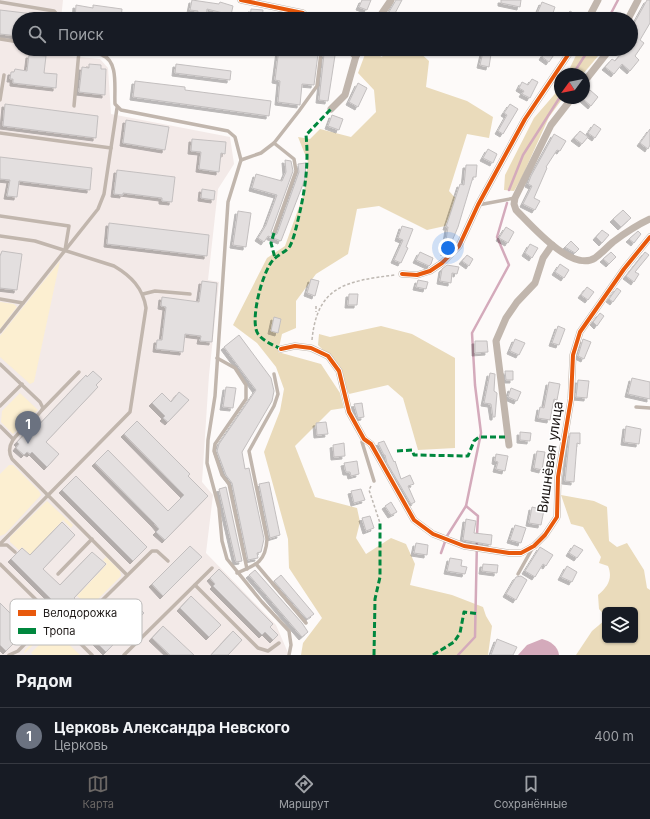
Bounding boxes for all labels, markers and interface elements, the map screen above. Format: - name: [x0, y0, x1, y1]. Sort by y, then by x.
- search box: [12, 12, 638, 56]
- icon: search: [26, 23, 48, 45]
- text: Поиск: [58, 25, 104, 44]
- north arrow: [554, 68, 590, 104]
- your location: [438, 238, 458, 258]
- street label: Вишнёвая улица: [533, 400, 566, 514]
- pin: 1: [15, 411, 41, 444]
- legend: [10, 599, 142, 645]
- text: Велодорожка: [43, 606, 117, 620]
- map controls: [602, 607, 638, 643]
- button: layers: [602, 607, 638, 643]
- text: Тропа: [43, 624, 75, 638]
- text: Рядом: [16, 671, 72, 691]
- text: Церковь Александра Невского: [54, 718, 290, 737]
- text: 1: [26, 728, 32, 744]
- text: 400 m: [594, 728, 634, 744]
- text: Церковь: [54, 737, 108, 753]
- tab: Карта: [82, 773, 114, 811]
- tab: Маршрут: [279, 773, 329, 811]
- tab: Сохранённые: [494, 773, 568, 811]

